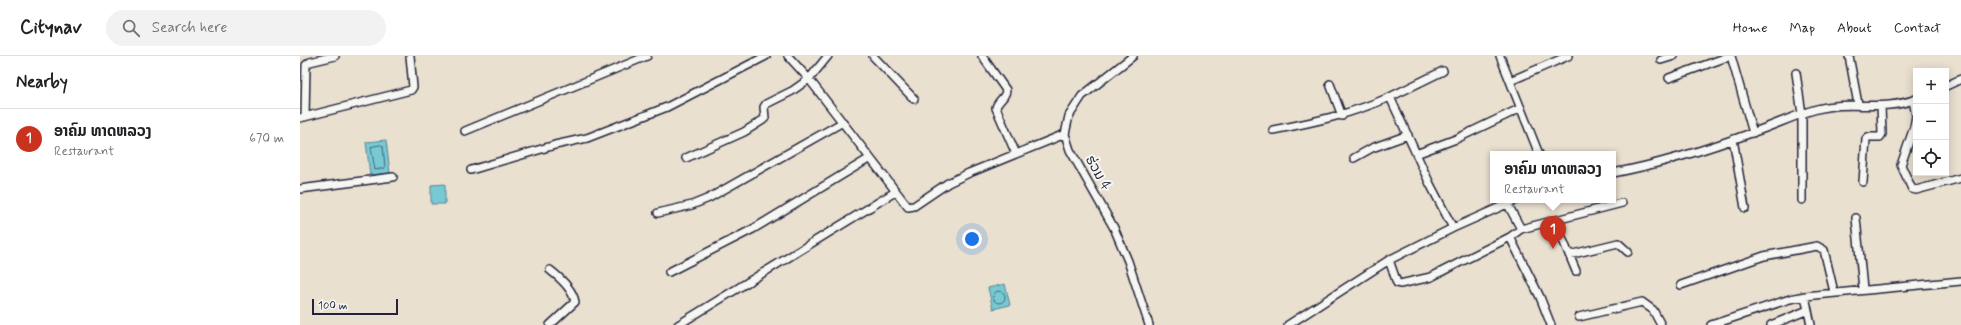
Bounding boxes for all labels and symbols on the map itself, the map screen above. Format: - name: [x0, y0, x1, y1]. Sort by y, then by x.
- street label: ຮ່ວມ 4: [1081, 152, 1115, 194]
- pin: 1: [1540, 216, 1566, 249]
- your location: [962, 229, 982, 249]
- scale bar: [312, 297, 398, 316]

